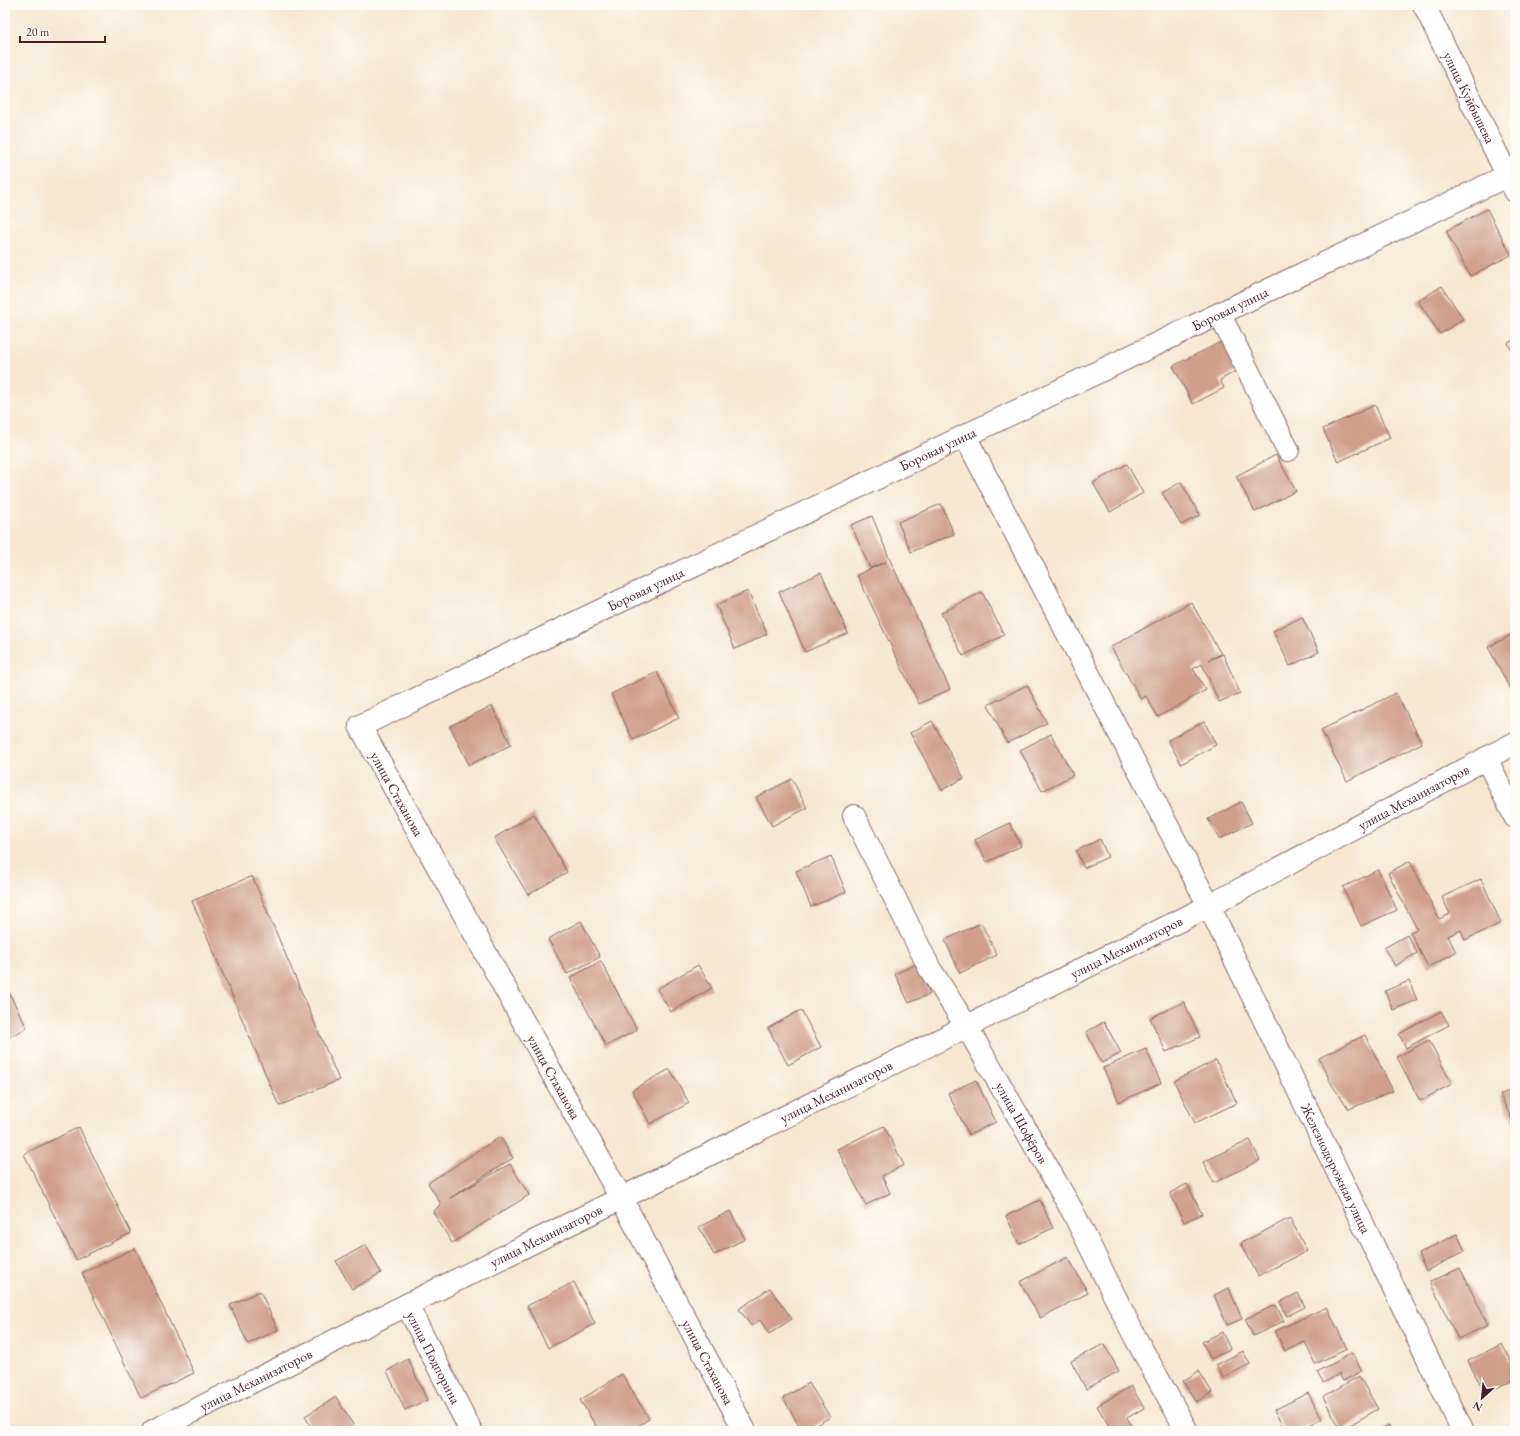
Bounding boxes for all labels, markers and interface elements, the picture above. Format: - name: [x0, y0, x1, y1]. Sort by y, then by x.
- scale bar: [20, 18, 105, 44]
- text: 20 m: [26, 24, 50, 40]
- street label: улица Куйбышева: [1439, 49, 1499, 147]
- street label: Боровая улица: [1189, 283, 1271, 335]
- street label: Боровая улица: [897, 423, 979, 475]
- street label: Боровая улица: [604, 563, 687, 615]
- street label: улица Стаханова: [366, 749, 428, 840]
- street label: улица Механизаторов: [1355, 760, 1472, 834]
- street label: улица Механизаторов: [1067, 912, 1185, 983]
- street label: улица Стаханова: [523, 1032, 585, 1123]
- street label: улица Механизаторов: [777, 1056, 895, 1127]
- street label: улица Шофёров: [991, 1079, 1052, 1167]
- street label: Железнодорожная улица: [1296, 1100, 1375, 1237]
- street label: улица Механизаторов: [487, 1200, 605, 1271]
- street label: улица Подпорина: [403, 1308, 465, 1407]
- street label: улица Стаханова: [678, 1316, 738, 1408]
- street label: улица Механизаторов: [197, 1344, 315, 1415]
- north arrow: [1462, 1378, 1502, 1418]
- text: N: [1470, 1399, 1485, 1415]

